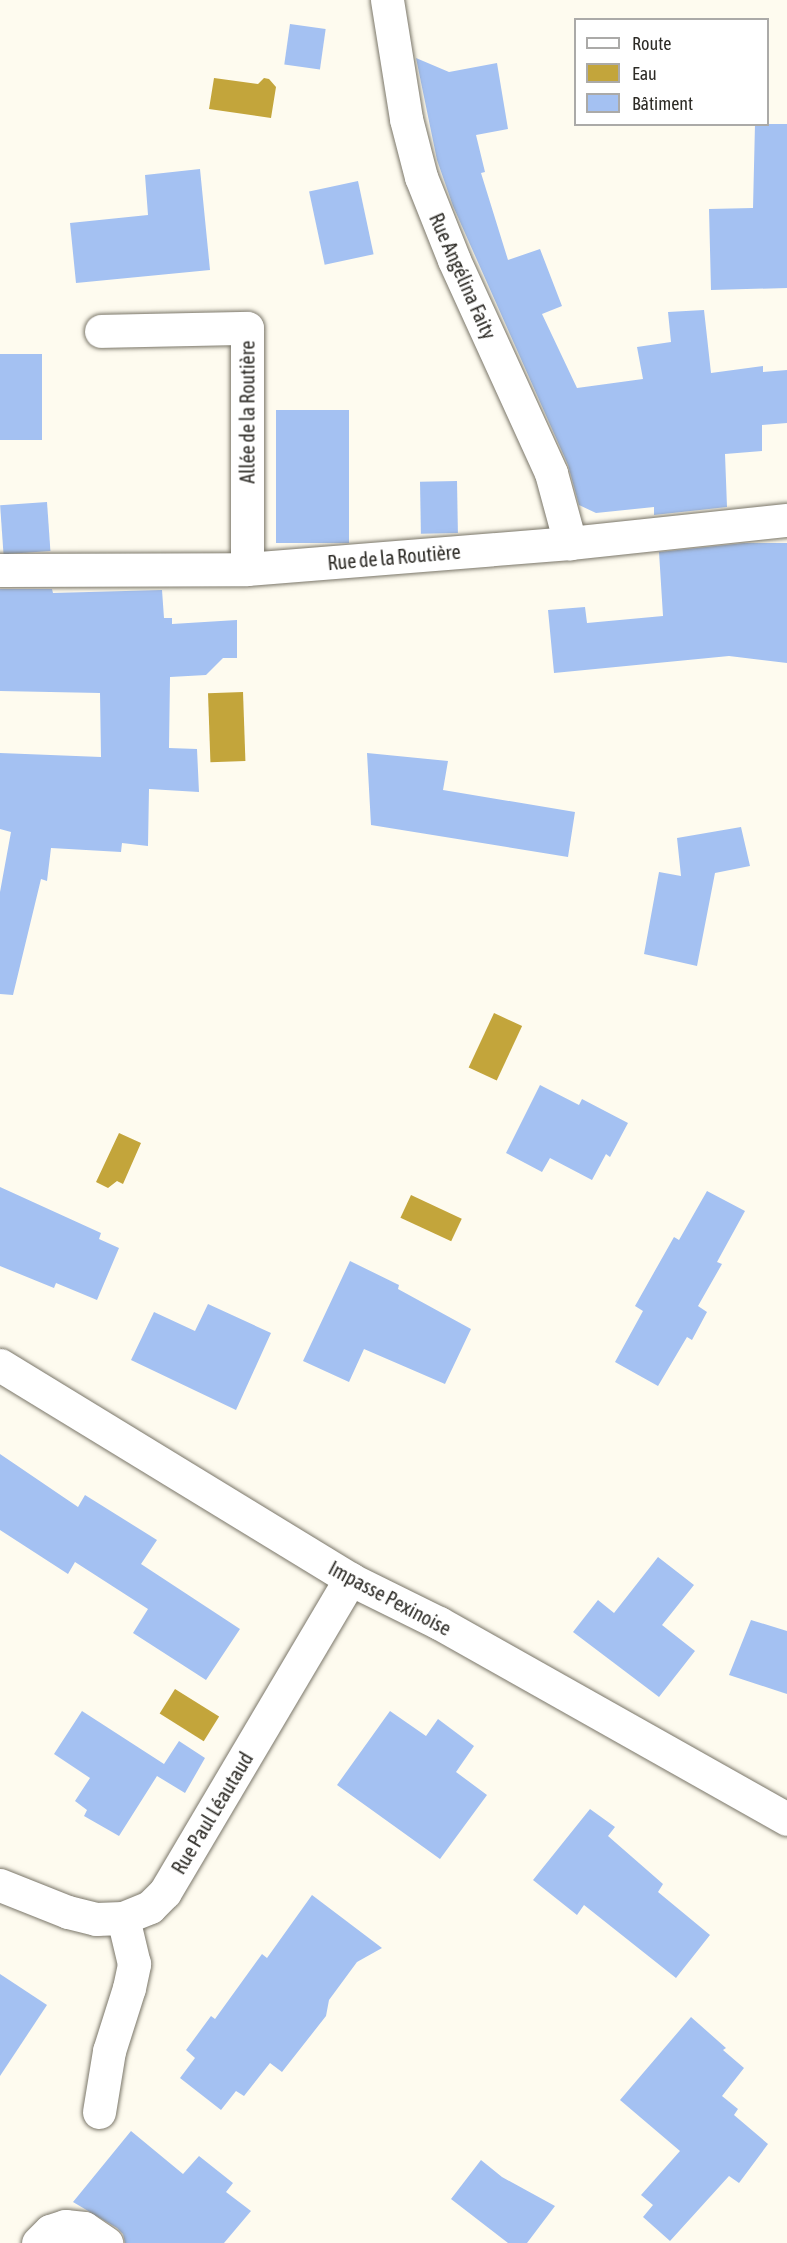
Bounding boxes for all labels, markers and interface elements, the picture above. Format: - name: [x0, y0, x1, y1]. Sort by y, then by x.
- legend: [574, 18, 769, 126]
- text: Route: [632, 33, 671, 54]
- text: Eau: [632, 63, 657, 84]
- text: Bâtiment: [632, 93, 693, 114]
- street label: Rue Angélina Faity: [424, 209, 502, 343]
- street label: Allée de la Routière: [235, 340, 259, 484]
- street label: Rue de la Routière: [326, 539, 462, 575]
- street label: Impasse Pexinoise: [325, 1556, 455, 1640]
- street label: Rue Paul Léautaud: [166, 1748, 258, 1878]

